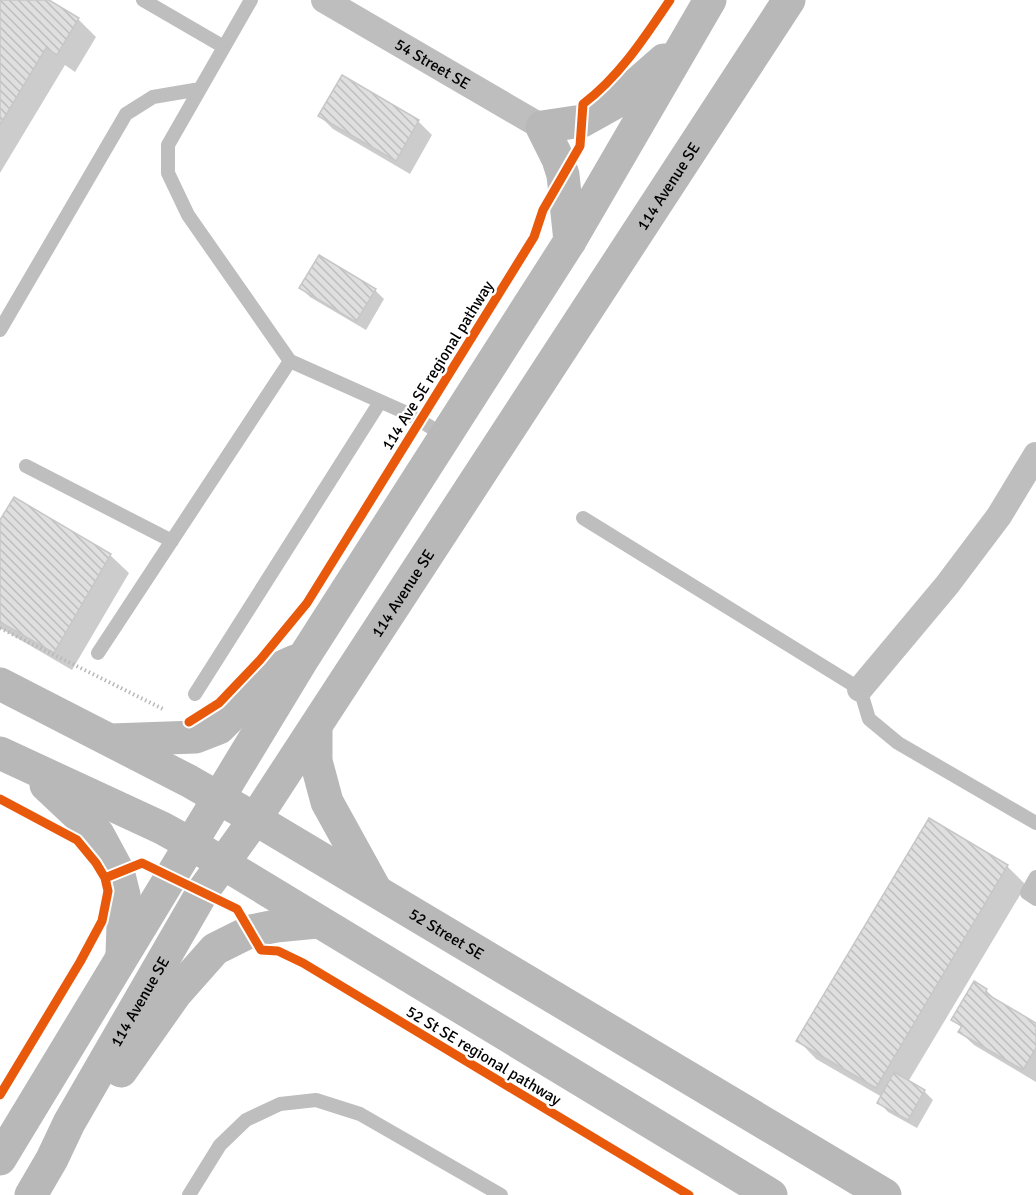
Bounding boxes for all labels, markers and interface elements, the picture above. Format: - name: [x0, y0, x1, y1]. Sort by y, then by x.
- street label: 54 Street SE: [391, 34, 474, 94]
- street label: 114 Avenue SE: [633, 139, 705, 234]
- street label: 114 Ave SE regional pathway: [377, 277, 499, 454]
- street label: 114 Avenue SE: [367, 546, 439, 641]
- street label: 52 Street SE: [405, 904, 488, 964]
- street label: 114 Avenue SE: [106, 953, 174, 1051]
- street label: 52 St SE regional pathway: [402, 1002, 565, 1110]

